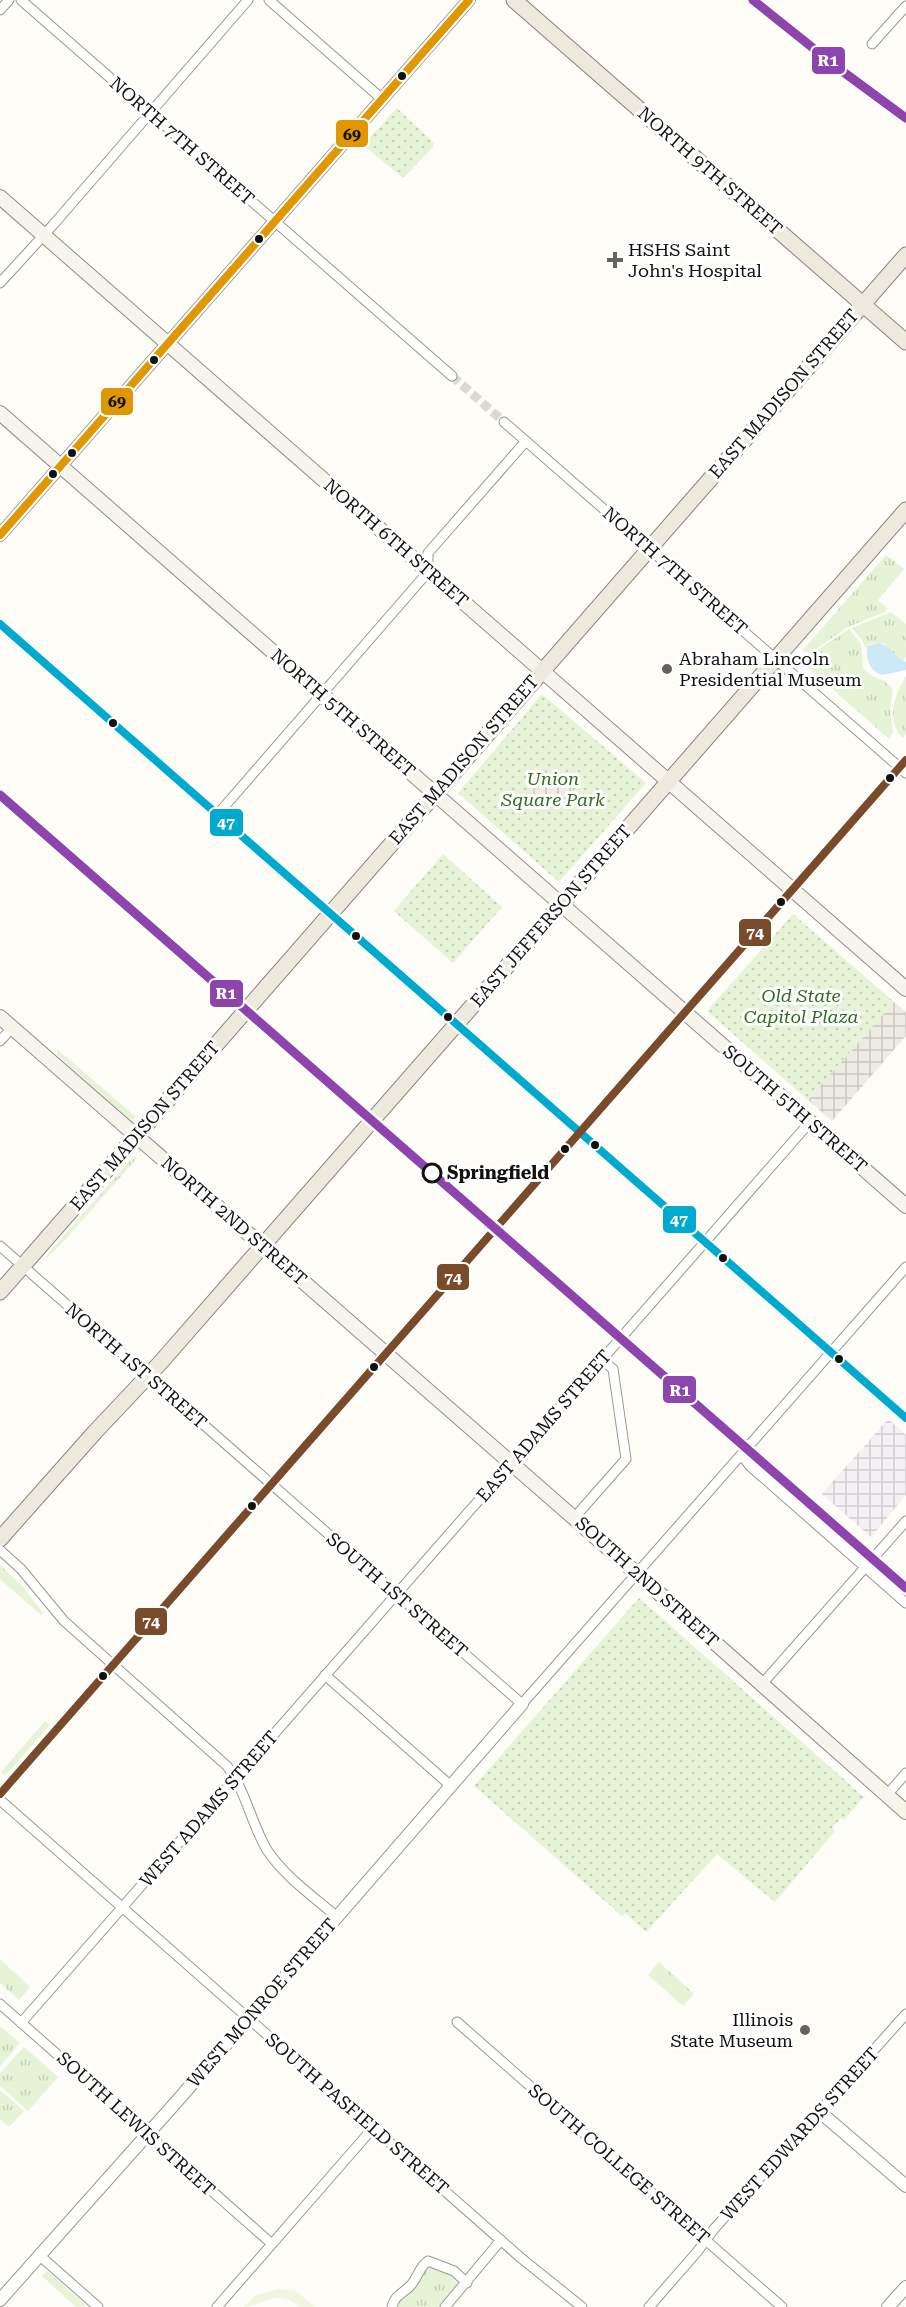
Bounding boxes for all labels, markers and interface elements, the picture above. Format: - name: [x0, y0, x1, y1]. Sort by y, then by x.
- line badge: R1: [811, 46, 846, 75]
- text: R1: [818, 51, 838, 70]
- unlabelled marker: [396, 70, 408, 82]
- street label: NORTH 7TH STREET: [106, 72, 259, 209]
- street label: NORTH 9TH STREET: [634, 102, 787, 239]
- line badge: 69: [335, 119, 369, 148]
- text: 69: [343, 125, 361, 144]
- unlabelled marker: [253, 233, 265, 245]
- place label: HSHS Saint John's Hospital: [628, 239, 762, 281]
- marker: HSHS Saint John's Hospital: [606, 251, 624, 269]
- street label: EAST MADISON STREET: [704, 305, 863, 482]
- unlabelled marker: [148, 354, 160, 366]
- line badge: 69: [100, 387, 134, 416]
- text: 69: [108, 392, 126, 411]
- unlabelled marker: [66, 447, 78, 459]
- unlabelled marker: [47, 468, 59, 480]
- street label: NORTH 6TH STREET: [320, 474, 473, 611]
- street label: NORTH 7TH STREET: [599, 502, 752, 639]
- street label: NORTH 5TH STREET: [267, 644, 420, 781]
- place label: Abraham Lincoln Presidential Museum: [679, 648, 862, 690]
- marker: Abraham Lincoln Presidential Museum: [660, 662, 674, 676]
- street label: EAST MADISON STREET: [384, 671, 543, 848]
- unlabelled marker: [107, 717, 119, 729]
- park label: Union Square Park: [500, 768, 605, 810]
- unlabelled marker: [884, 772, 896, 784]
- line badge: 47: [209, 808, 244, 837]
- text: 47: [217, 813, 235, 832]
- street label: EAST JEFFERSON STREET: [466, 820, 635, 1011]
- unlabelled marker: [775, 896, 787, 908]
- line badge: 74: [738, 918, 772, 947]
- text: 74: [746, 923, 764, 942]
- unlabelled marker: [350, 930, 362, 942]
- line badge: R1: [209, 979, 244, 1008]
- text: R1: [216, 984, 236, 1003]
- park label: Old State Capitol Plaza: [744, 985, 858, 1027]
- unlabelled marker: [442, 1011, 454, 1023]
- street label: EAST MADISON STREET: [65, 1037, 224, 1214]
- street label: SOUTH 5TH STREET: [719, 1041, 871, 1177]
- unlabelled marker: [589, 1139, 601, 1151]
- unlabelled marker: [559, 1143, 571, 1155]
- street label: NORTH 2ND STREET: [157, 1152, 311, 1290]
- place label: Springfield: [447, 1162, 549, 1183]
- marker: Springfield: [422, 1163, 442, 1183]
- line badge: 47: [662, 1205, 697, 1234]
- text: 47: [670, 1210, 688, 1229]
- unlabelled marker: [717, 1252, 729, 1264]
- line badge: 74: [436, 1263, 470, 1291]
- text: 74: [444, 1268, 462, 1287]
- street label: NORTH 1ST STREET: [61, 1298, 211, 1433]
- street label: EAST ADAMS STREET: [472, 1346, 615, 1506]
- unlabelled marker: [833, 1353, 845, 1365]
- unlabelled marker: [368, 1361, 380, 1373]
- line badge: R1: [662, 1375, 697, 1404]
- text: R1: [670, 1381, 690, 1400]
- unlabelled marker: [246, 1500, 258, 1512]
- street label: SOUTH 2ND STREET: [572, 1512, 723, 1651]
- street label: SOUTH 1ST STREET: [323, 1528, 472, 1661]
- line badge: 74: [134, 1607, 168, 1636]
- text: 74: [142, 1612, 160, 1631]
- unlabelled marker: [97, 1670, 109, 1682]
- street label: WEST ADAMS STREET: [135, 1727, 282, 1891]
- street label: WEST MONROE STREET: [183, 1914, 341, 2091]
- place label: Illinois State Museum: [670, 2009, 793, 2051]
- marker: Illinois State Museum: [798, 2023, 812, 2037]
- street label: SOUTH PASFIELD STREET: [262, 2028, 453, 2199]
- street label: WEST EDWARDS STREET: [716, 2043, 883, 2224]
- street label: SOUTH LEWIS STREET: [53, 2047, 220, 2200]
- street label: SOUTH COLLEGE STREET: [525, 2079, 714, 2248]

